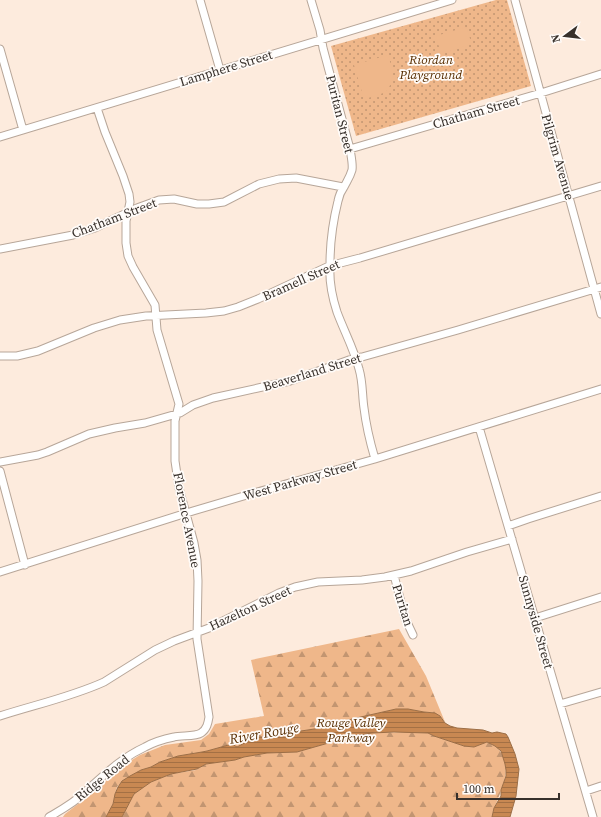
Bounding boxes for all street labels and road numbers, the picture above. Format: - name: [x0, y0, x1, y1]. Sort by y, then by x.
- street label: Lamphere Street: [177, 46, 275, 90]
- street label: Puritan Street: [322, 73, 358, 156]
- street label: Chatham Street: [431, 91, 522, 133]
- street label: Pilgrim Avenue: [538, 112, 579, 202]
- street label: Chatham Street: [69, 194, 160, 242]
- street label: Bramell Street: [260, 255, 343, 305]
- street label: Beaverland Street: [261, 349, 364, 395]
- street label: West Parkway Street: [241, 455, 359, 504]
- street label: Florence Avenue: [169, 471, 205, 570]
- street label: Sunnyside Street: [515, 573, 558, 671]
- street label: Hazelton Street: [206, 581, 295, 634]
- street label: Puritan: [389, 582, 417, 628]
- street label: Ridge Road: [71, 750, 133, 805]

